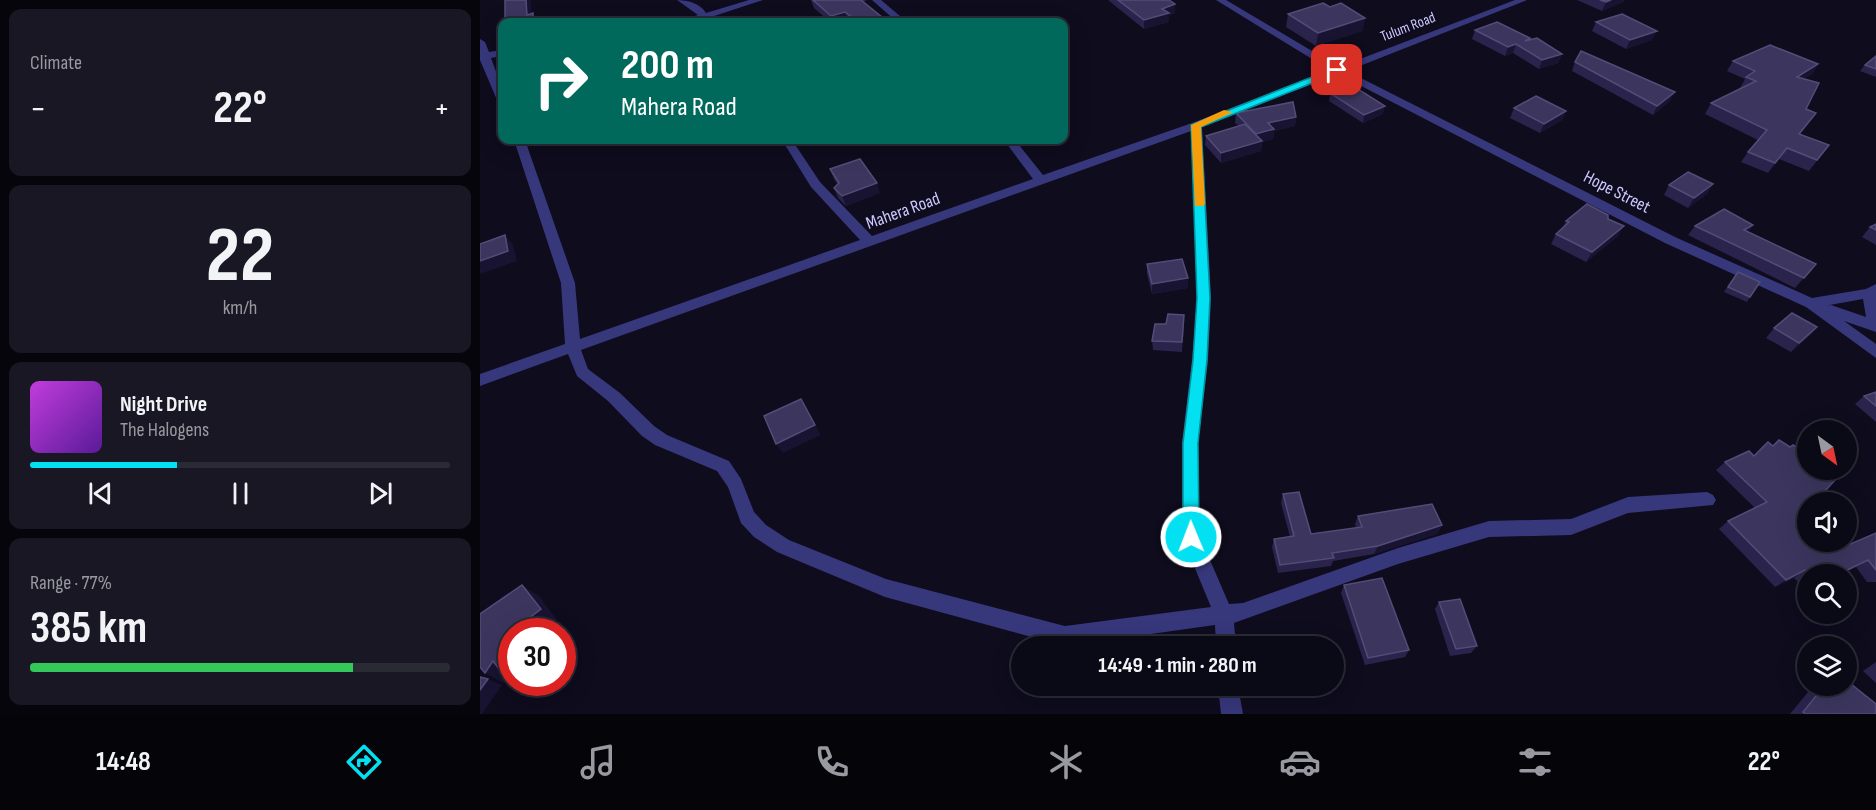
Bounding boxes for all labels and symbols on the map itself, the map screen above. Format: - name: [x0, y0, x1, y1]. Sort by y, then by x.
- street label: Tulum Road: [1378, 8, 1438, 46]
- pin: [1311, 44, 1362, 95]
- street label: Hope Street: [1580, 166, 1654, 218]
- street label: Mahera Road: [863, 188, 943, 234]
- north arrow: [1797, 420, 1857, 480]
- position arrow: [1159, 505, 1223, 569]
- speed limit sign: 30: [498, 618, 576, 696]

